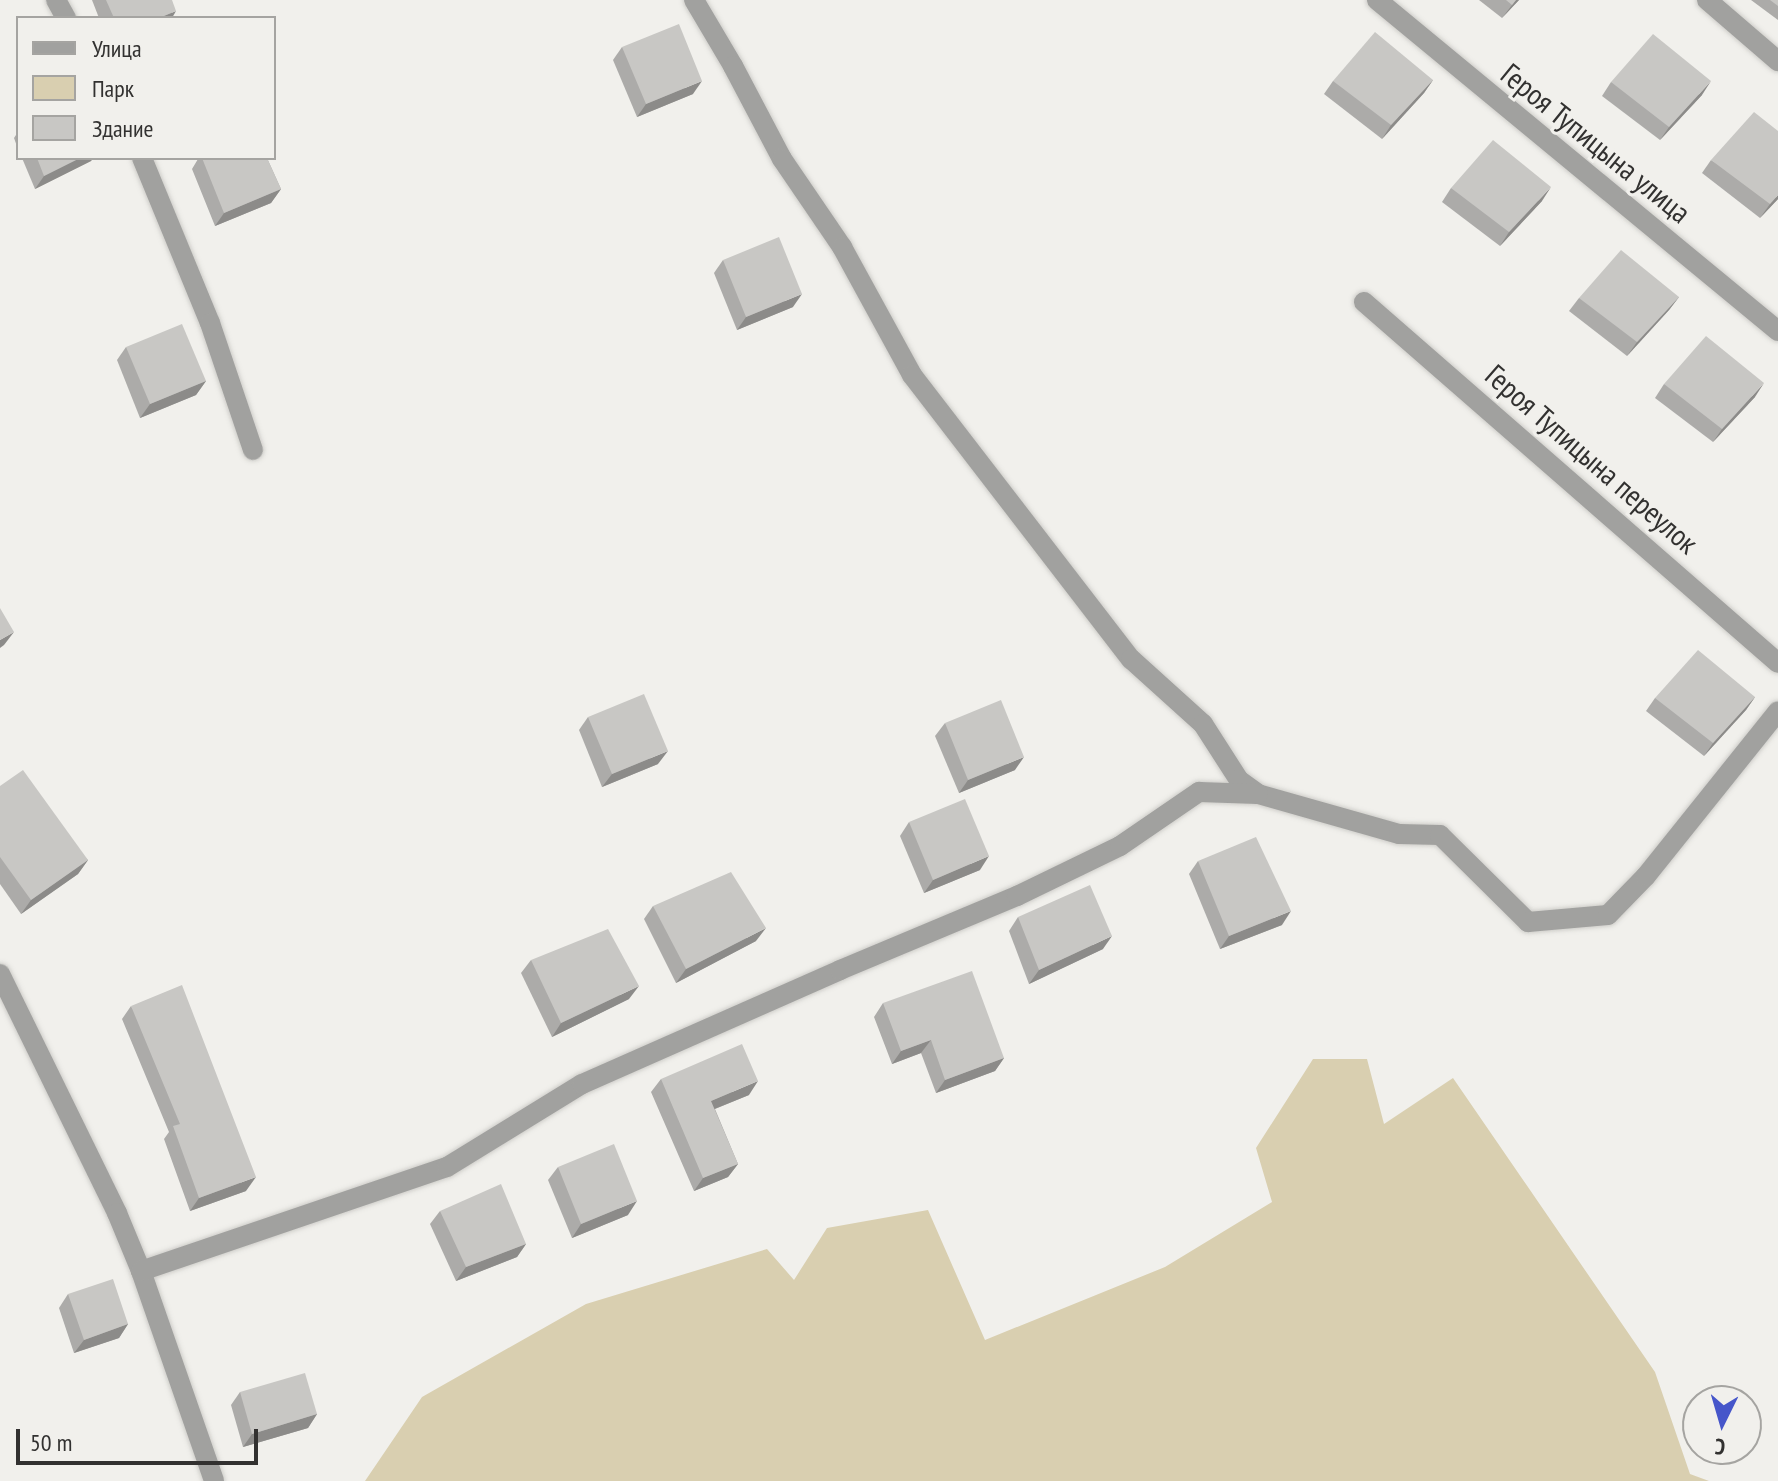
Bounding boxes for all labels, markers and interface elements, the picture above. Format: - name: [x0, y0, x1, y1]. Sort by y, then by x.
- legend: [16, 16, 276, 160]
- text: Улица: [92, 33, 142, 64]
- street label: Героя Тупицына улица: [1494, 55, 1698, 231]
- text: Парк: [92, 73, 134, 104]
- text: Здание: [92, 113, 153, 144]
- street label: Героя Тупицына переулок: [1478, 357, 1706, 561]
- north arrow: [1682, 1385, 1762, 1465]
- scale bar: [20, 1413, 262, 1463]
- text: 50 m: [30, 1427, 72, 1458]
- text: С: [1714, 1433, 1726, 1461]

